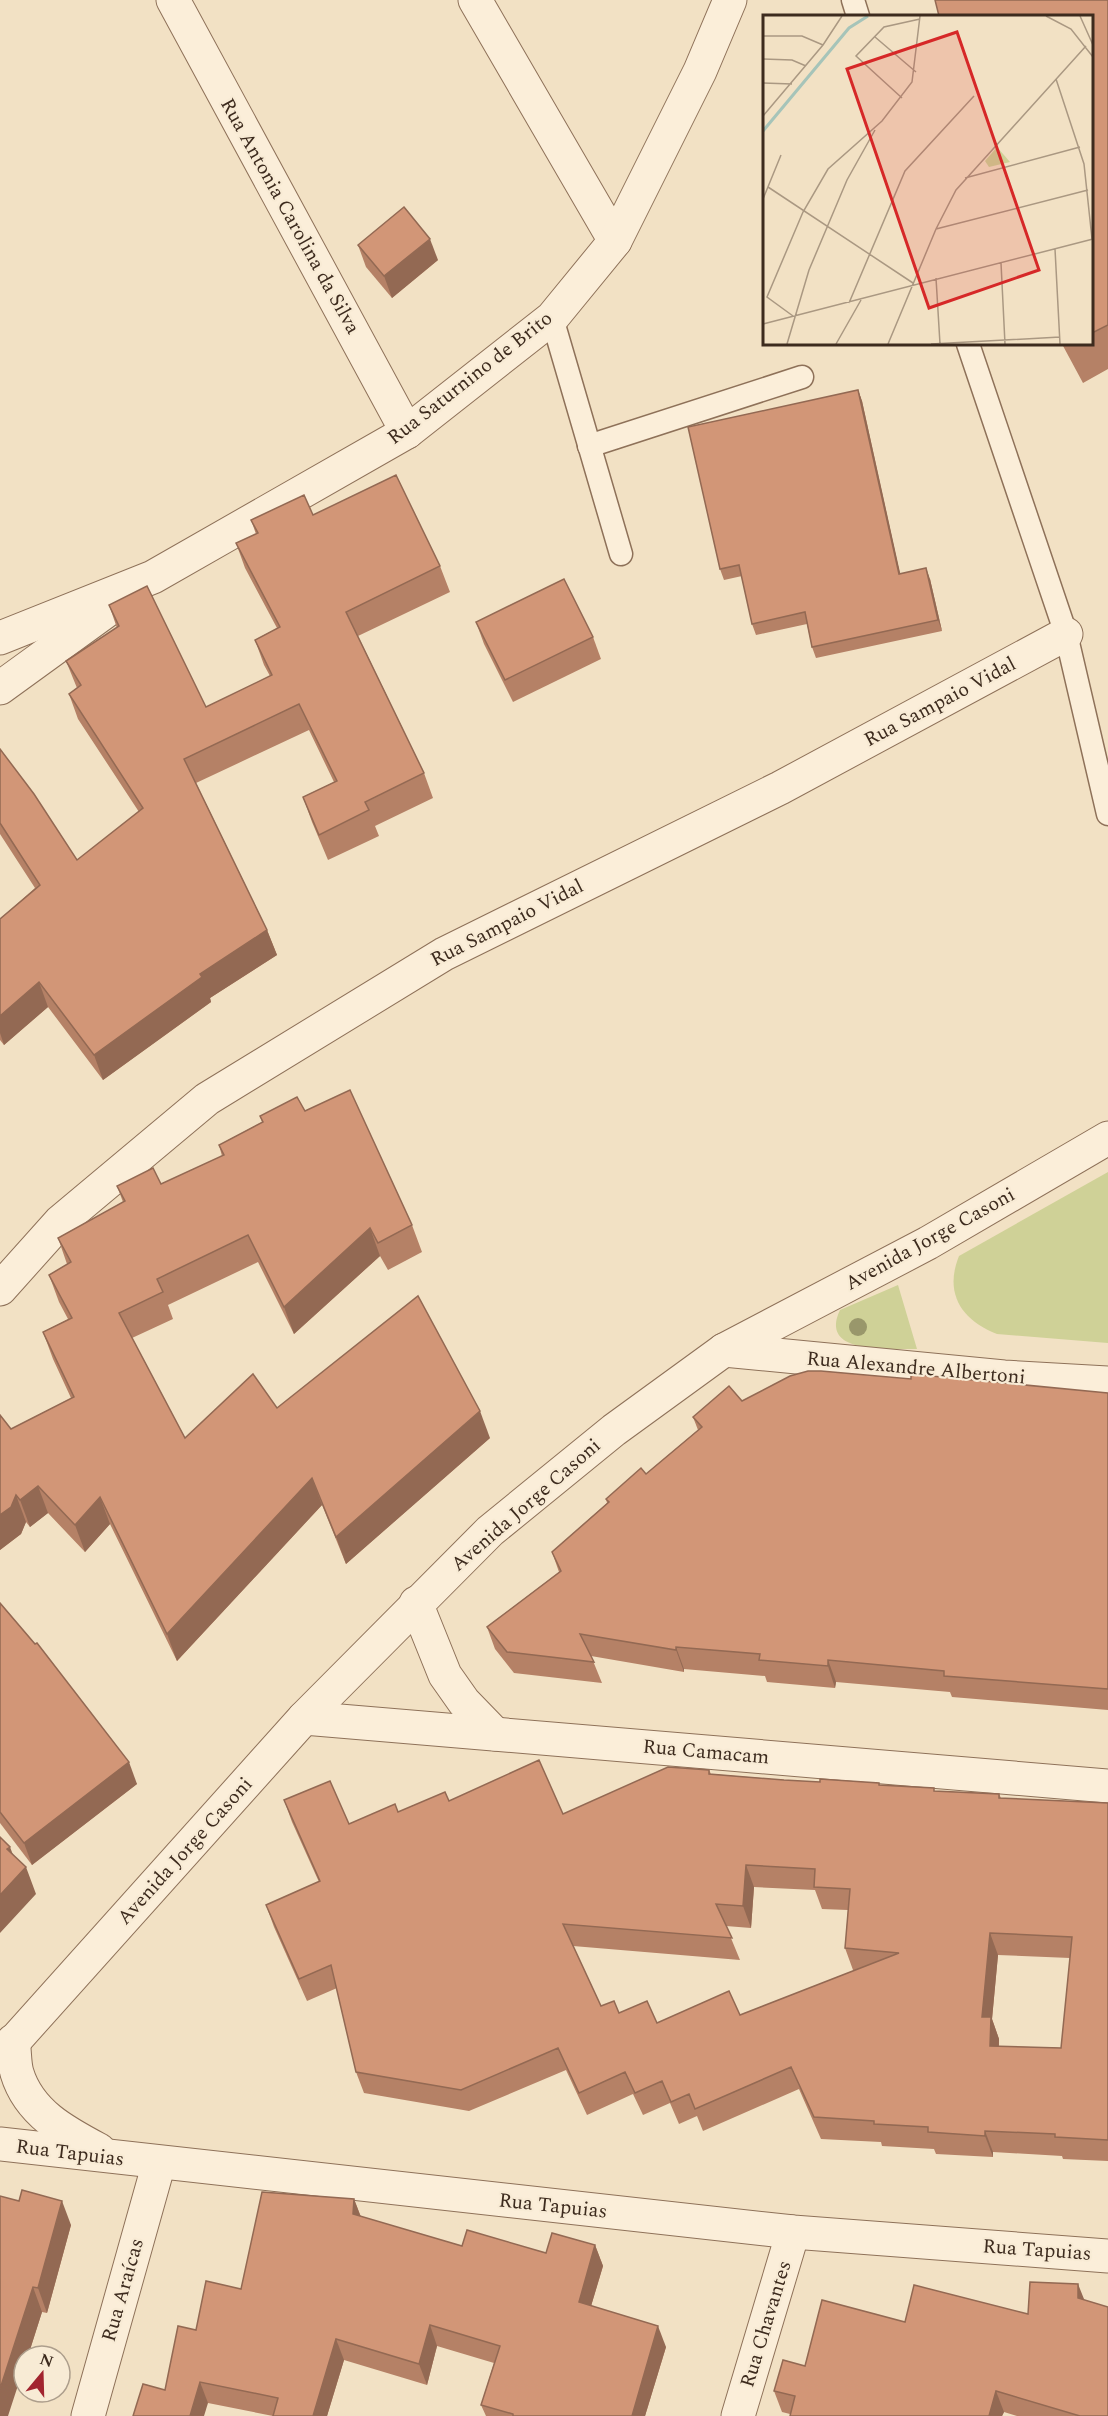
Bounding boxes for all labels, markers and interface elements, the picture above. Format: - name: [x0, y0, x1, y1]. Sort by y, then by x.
- inset map: [763, 15, 1093, 345]
- street label: Rua Antonia Carolina da Silva: [212, 92, 368, 340]
- street label: Rua Saturnino de Brito: [381, 304, 559, 452]
- street label: Rua Sampaio Vidal: [859, 649, 1021, 755]
- street label: Rua Sampaio Vidal: [425, 871, 589, 975]
- street label: Avenida Jorge Casoni: [839, 1180, 1021, 1298]
- street label: Rua Alexandre Albertoni: [805, 1343, 1027, 1393]
- street label: Avenida Jorge Casoni: [444, 1431, 608, 1579]
- street label: Rua Camacam: [641, 1732, 771, 1772]
- street label: Avenida Jorge Casoni: [110, 1770, 260, 1932]
- street label: Rua Tapuias: [14, 2131, 126, 2175]
- street label: Rua Tapuias: [497, 2185, 609, 2227]
- street label: Rua Tapuias: [982, 2231, 1092, 2269]
- street label: Rua Araícas: [94, 2235, 152, 2345]
- street label: Rua Chavantes: [732, 2257, 800, 2391]
- north arrow: [12, 2344, 72, 2404]
- text: N: [36, 2347, 57, 2374]

